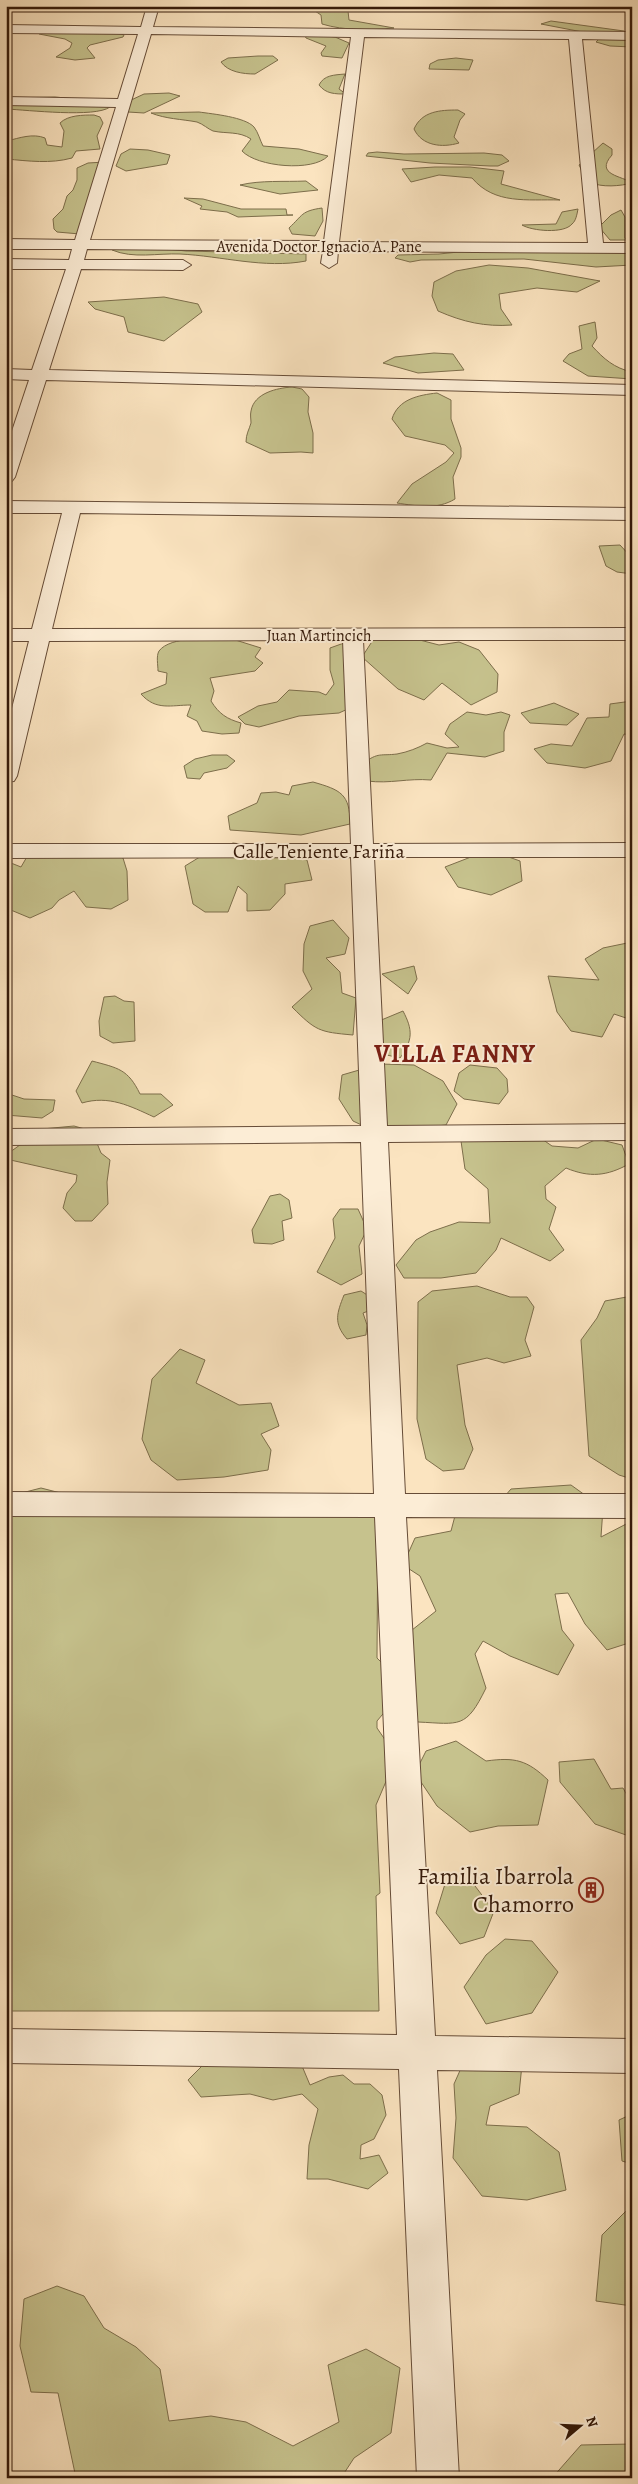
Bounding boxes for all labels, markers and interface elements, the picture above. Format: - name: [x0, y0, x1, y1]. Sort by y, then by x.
- street label: Avenida Doctor Ignacio A. Pane: [215, 236, 422, 258]
- street label: Juan Martincich: [267, 625, 372, 647]
- street label: Calle Teniente Fariña: [233, 838, 406, 865]
- district label: VILLA FANNY: [373, 1037, 536, 1071]
- place label: Familia Ibarrola Chamorro: [417, 1860, 575, 1920]
- building icon: Familia Ibarrola Chamorro: [578, 1877, 604, 1903]
- north arrow: [556, 2402, 606, 2452]
- text: N: [581, 2414, 602, 2430]

